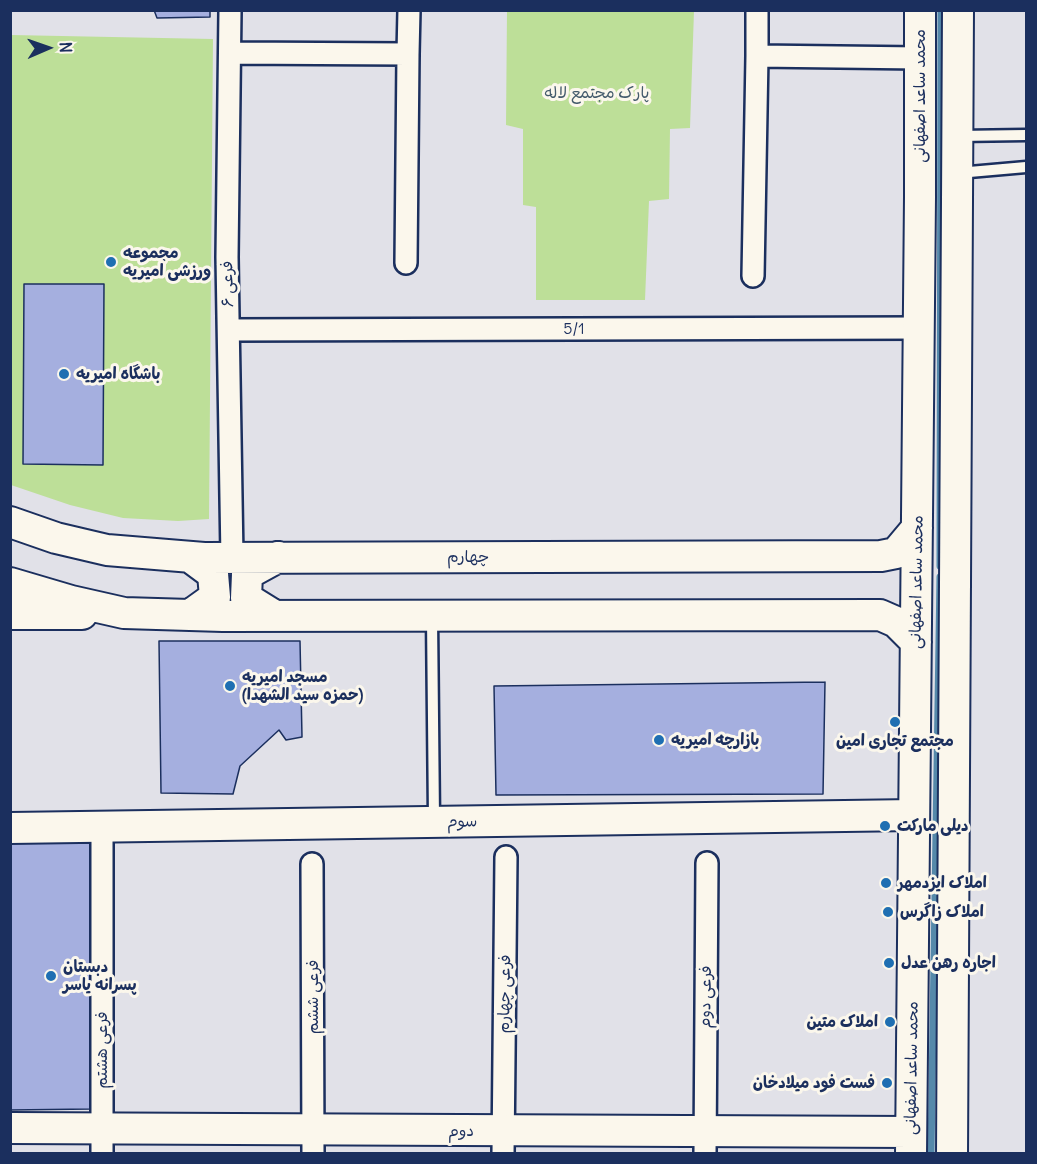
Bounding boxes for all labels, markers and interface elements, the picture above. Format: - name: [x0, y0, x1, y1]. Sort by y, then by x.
- north arrow: [18, 18, 78, 78]
- street label: محمد ساعد اصفهانی: [910, 29, 930, 163]
- text: N: [56, 41, 76, 53]
- park label: پارک مجتمع لاله: [545, 83, 649, 103]
- place label: مجموعه ورزشی امیریه: [123, 243, 211, 281]
- marker: مجموعه ورزشی امیریه: [104, 255, 118, 269]
- street label: فرعی ۶: [218, 261, 238, 307]
- street label: 5/1: [563, 319, 585, 339]
- place label: باشگاه امیریه: [76, 364, 160, 384]
- marker: باشگاه امیریه: [57, 367, 71, 381]
- street label: محمد ساعد اصفهانی: [906, 515, 928, 649]
- street label: چهارم: [447, 547, 489, 567]
- place label: مسجد امیریه (حمزه سید الشهدا): [242, 667, 363, 705]
- marker: مسجد امیریه (حمزه سید الشهدا): [223, 679, 237, 693]
- marker: مجتمع تجاری امین: [888, 715, 902, 729]
- place label: بازارچه امیریه: [671, 730, 759, 750]
- place label: مجتمع تجاری امین: [836, 731, 954, 751]
- marker: بازارچه امیریه: [652, 733, 666, 747]
- street label: سوم: [447, 812, 477, 832]
- place label: دیلی مارکت: [897, 816, 968, 836]
- marker: دیلی مارکت: [878, 819, 892, 833]
- place label: املاک ایزدمهر: [898, 873, 987, 893]
- marker: املاک ایزدمهر: [879, 876, 893, 890]
- place label: املاک زاگرس: [900, 902, 984, 922]
- marker: املاک زاگرس: [881, 905, 895, 919]
- place label: اجاره رهن عدل: [901, 953, 996, 973]
- street label: فرعی چهارم: [495, 954, 515, 1034]
- marker: اجاره رهن عدل: [882, 956, 896, 970]
- place label: دبستان پسرانه یاسر: [63, 957, 137, 995]
- street label: فرعی ششم: [303, 960, 323, 1034]
- street label: فرعی دوم: [696, 965, 716, 1029]
- marker: دبستان پسرانه یاسر: [44, 969, 58, 983]
- street label: محمد ساعد اصفهانی: [901, 1001, 923, 1135]
- street label: فرعی هشتم: [92, 1011, 112, 1089]
- place label: املاک متین: [807, 1012, 878, 1032]
- marker: املاک متین: [883, 1015, 897, 1029]
- place label: فست فود میلادخان: [753, 1073, 875, 1093]
- marker: فست فود میلادخان: [880, 1076, 894, 1090]
- street label: دوم: [448, 1121, 474, 1141]

